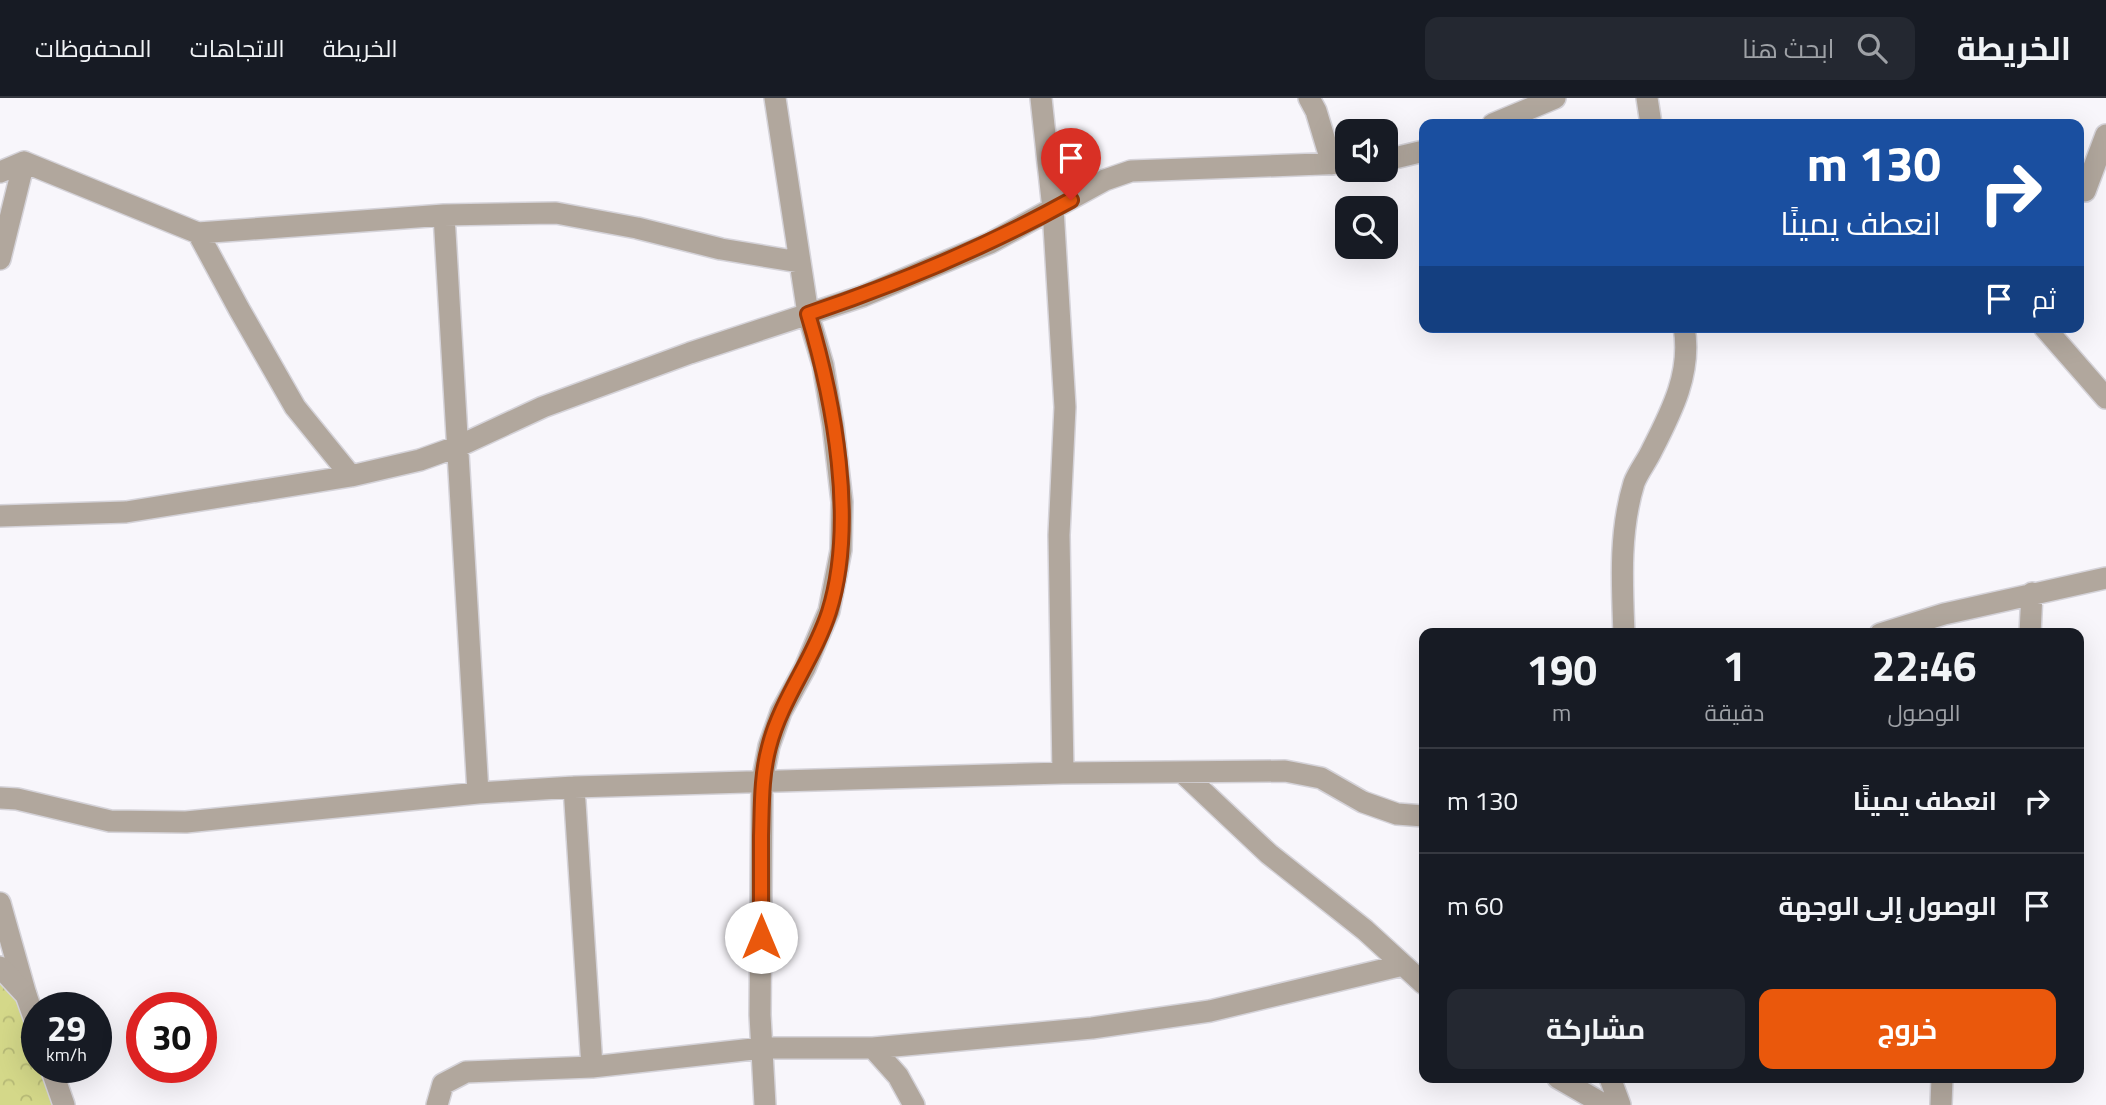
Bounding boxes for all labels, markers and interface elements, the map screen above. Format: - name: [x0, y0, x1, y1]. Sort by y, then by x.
- search box: [1425, 17, 1915, 80]
- text: الخريطة: [1957, 23, 2071, 73]
- text: ابحث هنا: [1742, 29, 1835, 68]
- icon: search: [1853, 29, 1891, 67]
- text: المحفوظات: [35, 30, 152, 66]
- text: الاتجاهات: [190, 30, 285, 66]
- text: الخريطة: [323, 30, 398, 66]
- map controls: [1335, 119, 1398, 259]
- button: sound: [1335, 119, 1398, 182]
- text: 130 m: [1807, 125, 1941, 200]
- pin: [1041, 128, 1101, 200]
- icon: arrive: [1052, 139, 1090, 177]
- icon: right: [1965, 147, 2056, 238]
- button: search: [1335, 196, 1398, 259]
- text: انعطف يمينًا: [1780, 199, 1941, 247]
- icon: arrive: [1980, 280, 2018, 318]
- text: ثم: [2032, 280, 2056, 319]
- text: 1: [1723, 633, 1746, 697]
- text: 22:46: [1872, 633, 1977, 697]
- text: 190: [1526, 637, 1597, 701]
- text: m: [1552, 695, 1571, 730]
- text: دقيقة: [1704, 695, 1764, 730]
- text: الوصول: [1888, 695, 1961, 730]
- text: 130 m: [1447, 781, 1518, 820]
- text: انعطف يمينًا: [1853, 781, 1997, 820]
- icon: right: [2018, 782, 2056, 820]
- text: 60 m: [1447, 886, 1504, 925]
- text: الوصول إلى الوجهة: [1778, 886, 1997, 925]
- icon: arrive: [2018, 887, 2056, 925]
- position arrow: [724, 900, 798, 974]
- button: مشاركة: [1447, 989, 1745, 1069]
- button: خروج: [1759, 989, 2056, 1069]
- speed limit sign: 30: [126, 992, 217, 1083]
- text: 29: [47, 1001, 86, 1055]
- text: km/h: [46, 1041, 87, 1068]

